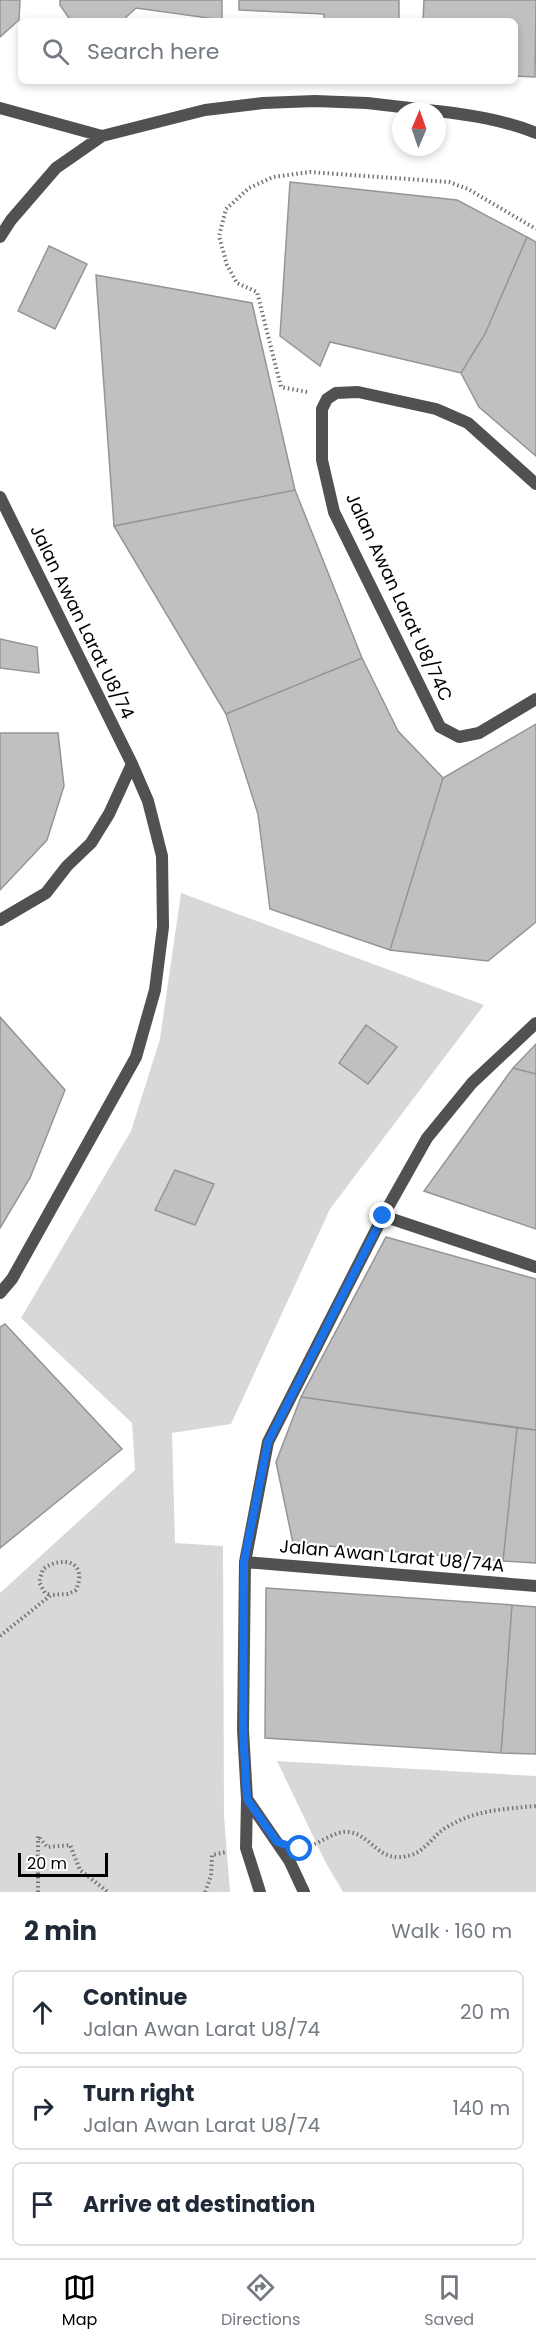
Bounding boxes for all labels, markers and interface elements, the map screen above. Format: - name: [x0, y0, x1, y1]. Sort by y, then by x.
- search box: [18, 18, 518, 84]
- icon: search: [39, 35, 72, 68]
- text: Search here: [87, 36, 220, 67]
- north arrow: [392, 102, 446, 156]
- street label: Jalan Awan Larat U8/74C: [340, 488, 459, 705]
- street label: Jalan Awan Larat U8/74: [24, 520, 140, 723]
- route end: [369, 1202, 395, 1228]
- street label: Jalan Awan Larat U8/74A: [279, 1533, 505, 1578]
- route start: [286, 1835, 312, 1861]
- scale bar: [18, 1850, 108, 1878]
- text: 20 m: [27, 1852, 67, 1875]
- text: 2 min: [24, 1913, 97, 1949]
- text: Walk · 160 m: [391, 1917, 512, 1945]
- text: Continue: [83, 1982, 187, 2013]
- icon: ahead: [26, 1996, 59, 2029]
- text: 20 m: [460, 1998, 510, 2026]
- text: Jalan Awan Larat U8/74: [83, 2015, 320, 2043]
- text: Turn right: [83, 2078, 194, 2109]
- icon: right: [26, 2092, 59, 2125]
- text: 140 m: [453, 2094, 510, 2122]
- text: Jalan Awan Larat U8/74: [83, 2111, 320, 2139]
- icon: arrive: [26, 2188, 59, 2221]
- text: Arrive at destination: [83, 2189, 315, 2220]
- tab: Map: [62, 2271, 97, 2332]
- tab: Directions: [221, 2271, 300, 2332]
- tab: Saved: [424, 2271, 474, 2332]

